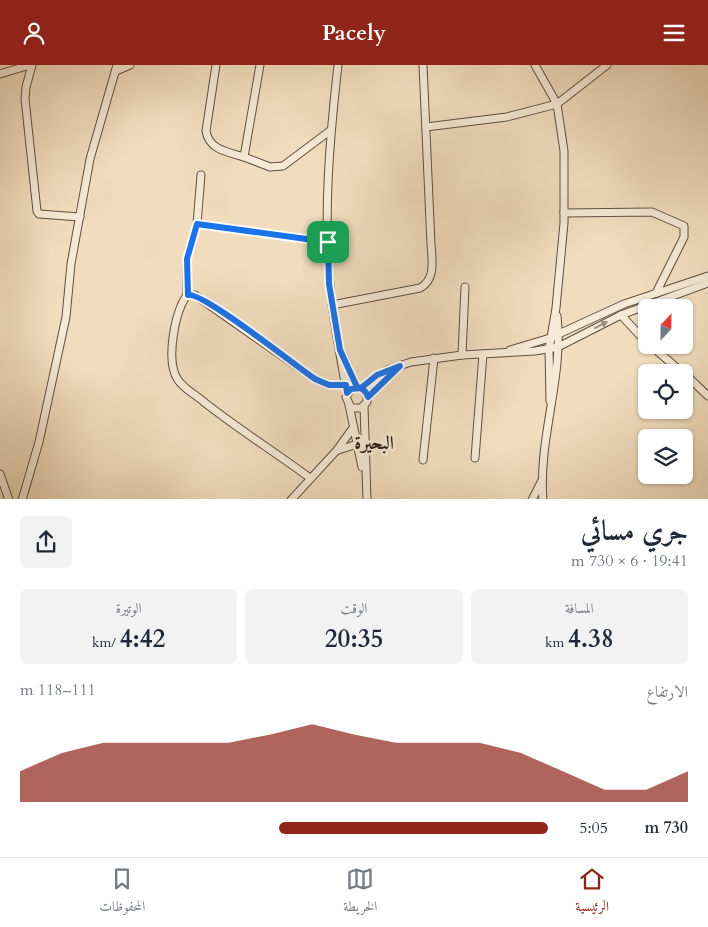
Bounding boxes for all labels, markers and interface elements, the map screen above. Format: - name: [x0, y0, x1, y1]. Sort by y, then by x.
- text: Pacely: [322, 18, 386, 48]
- icon: person: [20, 19, 48, 47]
- icon: menu: [660, 19, 688, 47]
- pin: [307, 221, 349, 263]
- icon: arrive: [314, 228, 342, 256]
- north arrow: [638, 299, 692, 354]
- map controls: [638, 299, 693, 484]
- one-way arrow: [593, 321, 608, 329]
- button: locate: [638, 364, 693, 419]
- button: layers: [638, 429, 693, 484]
- district label: البحيرة: [354, 430, 394, 456]
- text: جري مسائي: [581, 512, 688, 550]
- button: share: [20, 516, 72, 568]
- text: 19:41 · 6 × 730 m: [571, 550, 688, 572]
- text: الوتيرة: [116, 599, 142, 618]
- text: الوقت: [341, 599, 367, 618]
- text: المسافة: [565, 599, 594, 618]
- text: 4:42: [120, 622, 165, 656]
- text: 20:35: [325, 622, 383, 656]
- text: 4.38: [568, 622, 614, 656]
- text: /km: [92, 633, 120, 652]
- text: km: [545, 633, 568, 652]
- text: 111–118 m: [20, 679, 96, 701]
- text: الارتفاع: [646, 681, 688, 703]
- text: 5:05: [579, 817, 608, 839]
- text: 730 m: [644, 817, 688, 839]
- tab: المحفوظات: [99, 865, 145, 920]
- tab: الخريطة: [343, 865, 377, 920]
- tab: الرئيسية: [575, 865, 609, 920]

